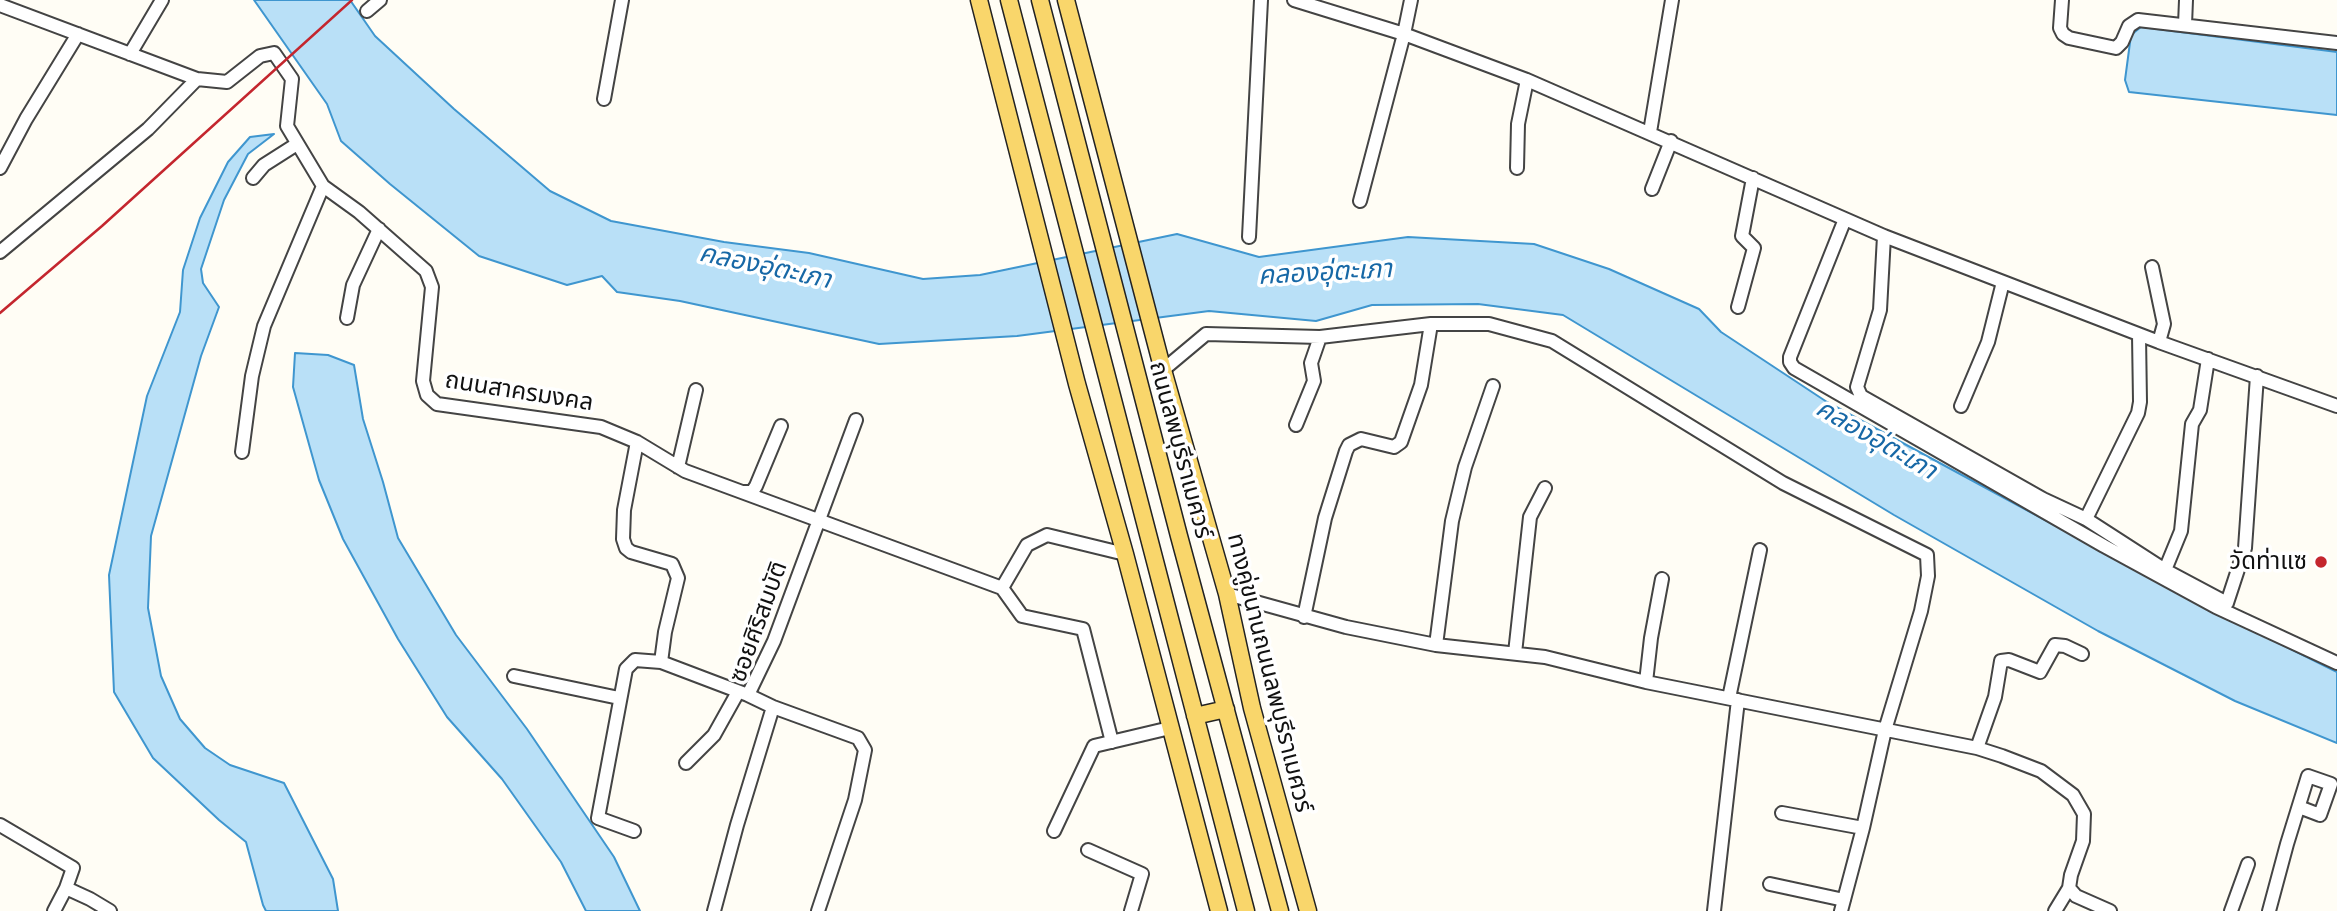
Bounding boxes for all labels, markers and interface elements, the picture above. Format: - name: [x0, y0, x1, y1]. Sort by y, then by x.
- water label: คลองอุ่ตะเภา: [696, 238, 834, 296]
- water label: คลองอุ่ตะเภา: [1257, 254, 1393, 292]
- street label: ถนนลพบุรีราเมศวร์: [1142, 358, 1218, 542]
- street label: ถนนสาครมงคล: [443, 366, 595, 418]
- water label: คลองอุ่ตะเภา: [1810, 393, 1942, 487]
- street label: ทางคู่ขนานถนนลพบุรีราเมศวร์: [1220, 530, 1318, 816]
- place label: วัดท่าแซ: [2229, 548, 2307, 576]
- marker: วัดท่าแซ: [2313, 554, 2329, 570]
- street label: ซอยศิริสมบัติ: [724, 558, 794, 686]

